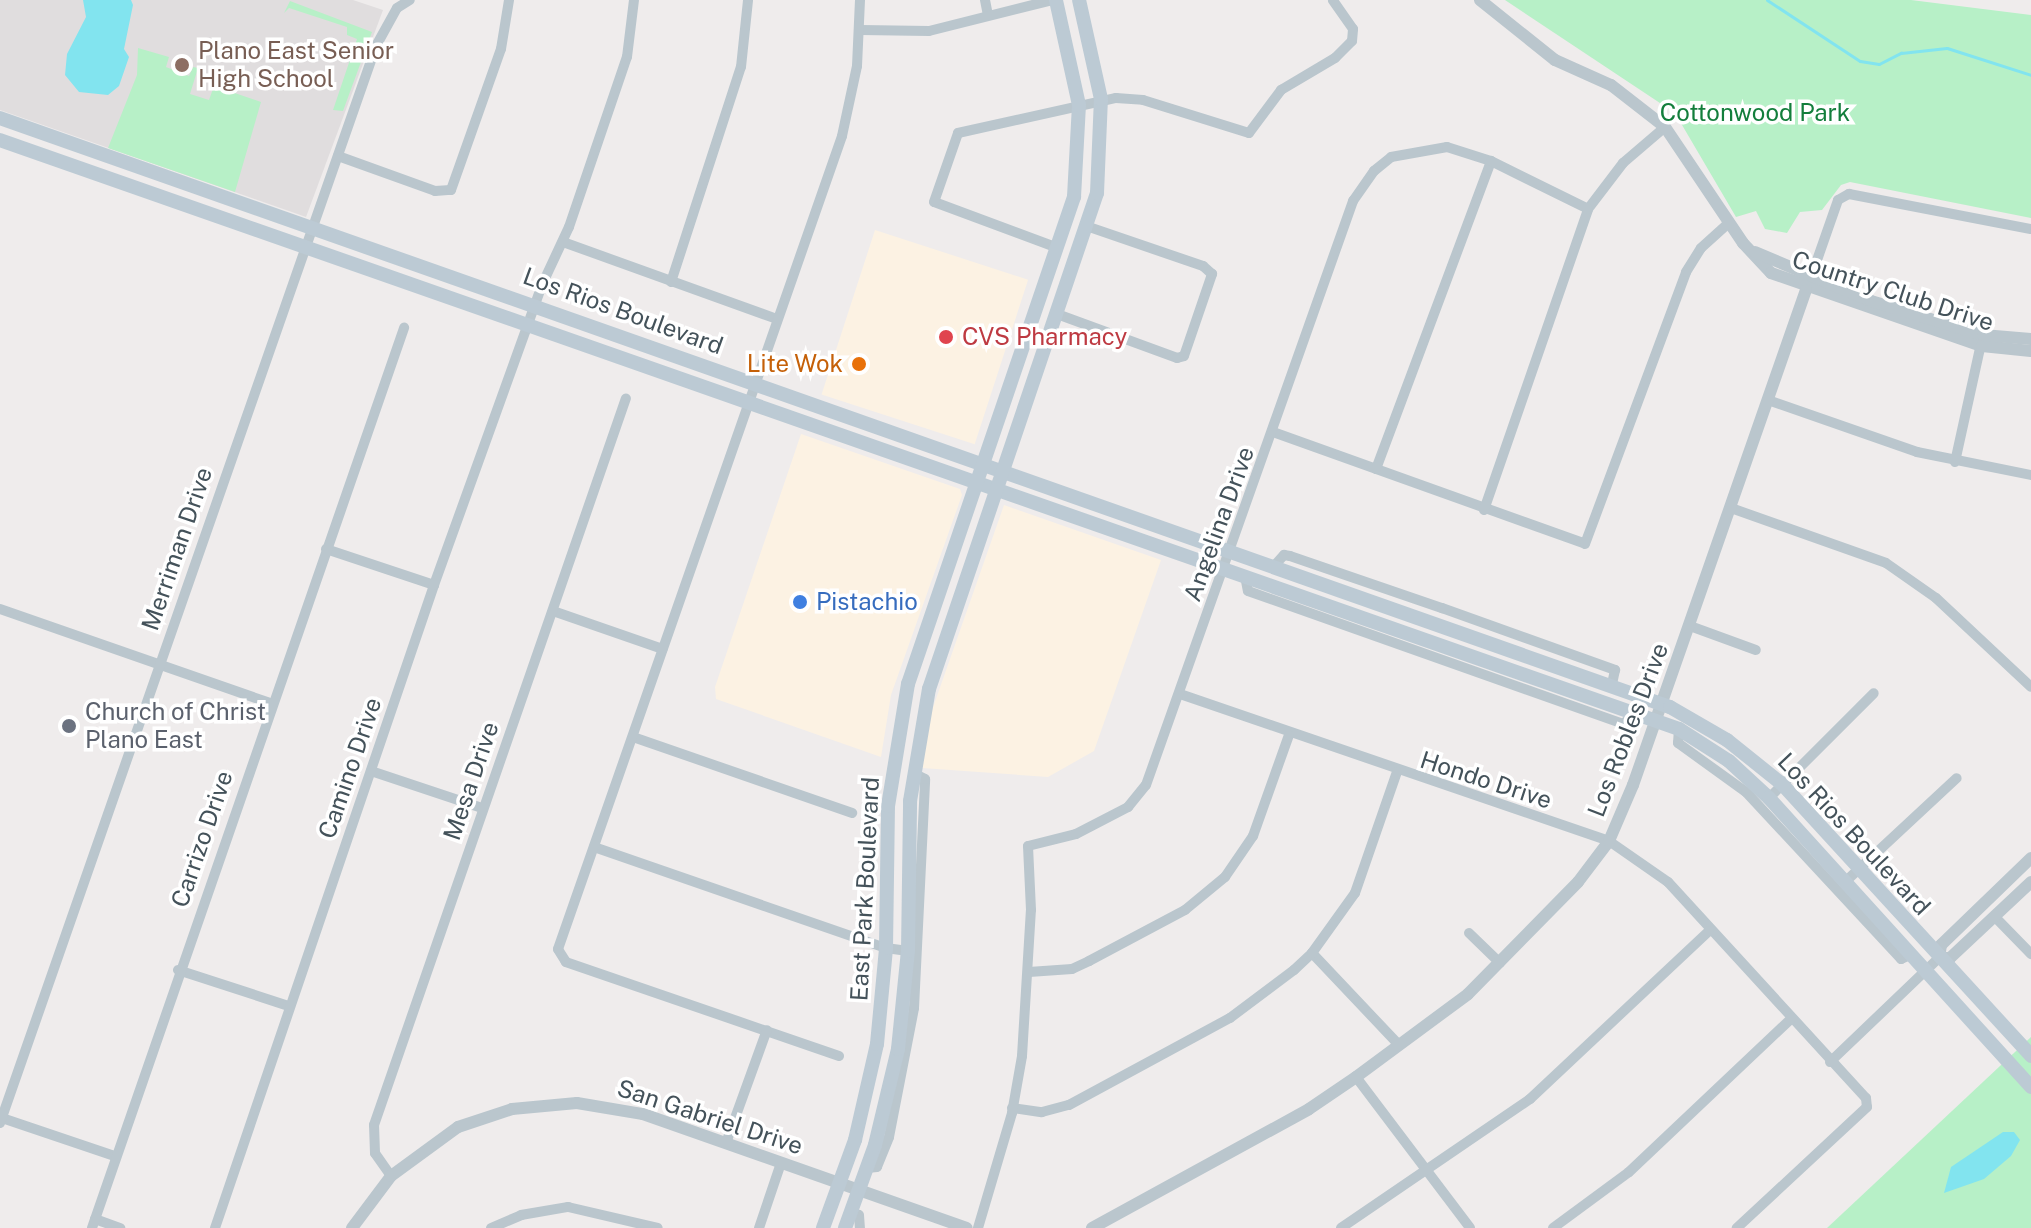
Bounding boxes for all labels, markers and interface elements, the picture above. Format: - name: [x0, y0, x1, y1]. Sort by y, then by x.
- place label: Plano East Senior High School: [198, 37, 394, 93]
- marker: Plano East Senior High School: [173, 56, 191, 74]
- park label: Cottonwood Park: [1660, 99, 1850, 127]
- street label: Country Club Drive: [1789, 245, 1997, 337]
- street label: Los Rios Boulevard: [519, 261, 727, 361]
- place label: CVS Pharmacy: [962, 323, 1127, 351]
- marker: CVS Pharmacy: [937, 328, 955, 346]
- place label: Lite Wok: [746, 350, 843, 378]
- marker: Lite Wok: [850, 355, 868, 373]
- street label: Angelina Drive: [1178, 443, 1260, 605]
- street label: Merriman Drive: [136, 464, 218, 634]
- place label: Pistachio: [816, 588, 918, 616]
- marker: Pistachio: [791, 593, 809, 611]
- street label: Los Robles Drive: [1582, 639, 1674, 821]
- street label: Camino Drive: [312, 694, 388, 842]
- place label: Church of Christ Plano East: [85, 698, 267, 754]
- marker: Church of Christ Plano East: [60, 717, 78, 735]
- street label: Mesa Drive: [437, 718, 505, 844]
- street label: Hondo Drive: [1417, 745, 1555, 815]
- street label: Los Rios Boulevard: [1772, 747, 1936, 921]
- street label: Carrizo Drive: [165, 767, 239, 911]
- street label: East Park Boulevard: [845, 776, 885, 1002]
- street label: San Gabriel Drive: [613, 1073, 807, 1161]

